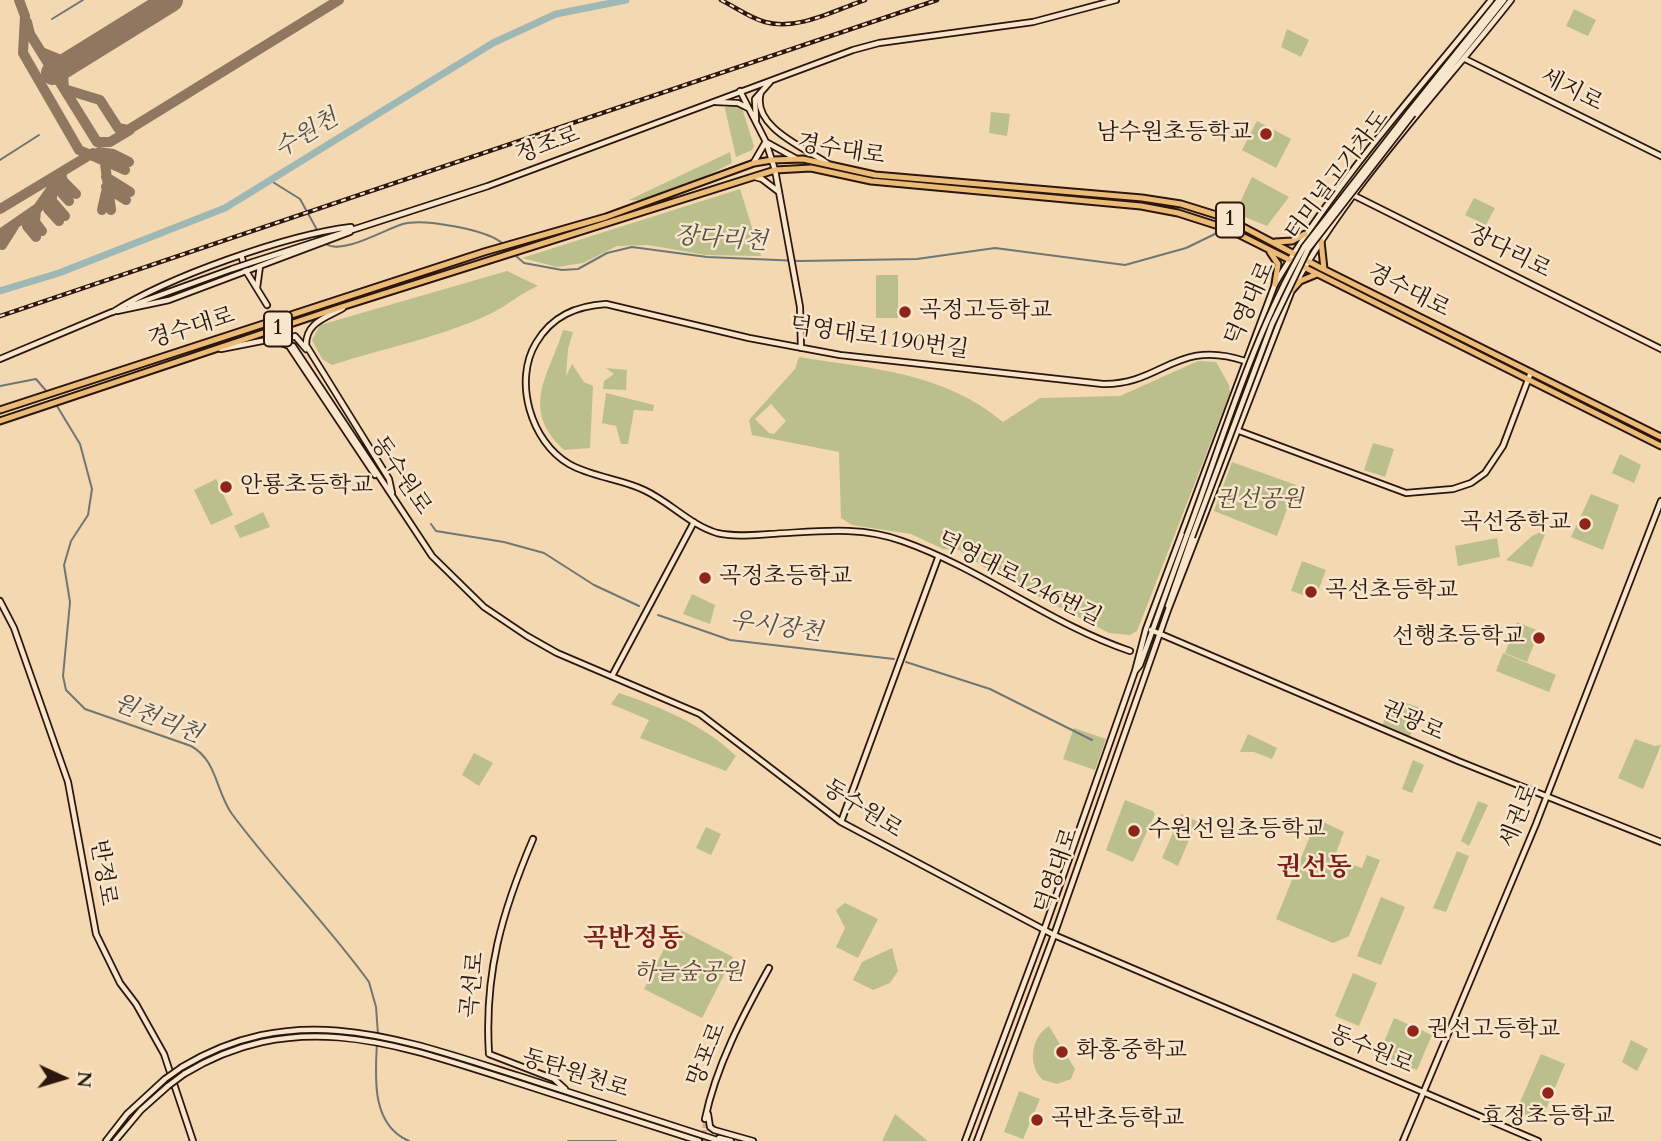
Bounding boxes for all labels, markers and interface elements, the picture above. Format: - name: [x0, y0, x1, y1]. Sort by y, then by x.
- street label: 세지로: [1535, 64, 1607, 118]
- water label: 수원천: [270, 105, 344, 165]
- street label: 터미널고가차도: [1280, 106, 1396, 246]
- place label: 남수원초등학교: [1096, 120, 1252, 148]
- street label: 정조로: [512, 122, 584, 170]
- marker: 남수원초등학교: [1258, 126, 1274, 142]
- street label: 경수대로: [795, 130, 887, 172]
- road number: 1: [1216, 202, 1244, 238]
- street label: 장다리로: [1463, 221, 1555, 285]
- water label: 장다리천: [674, 222, 768, 258]
- street label: 덕영대로: [1220, 258, 1282, 350]
- street label: 경수대로: [1362, 260, 1454, 324]
- place label: 곡정고등학교: [919, 298, 1052, 326]
- street label: 경수대로: [145, 303, 239, 355]
- marker: 곡정고등학교: [897, 304, 913, 320]
- road number: 1: [264, 312, 292, 346]
- street label: 덕영대로1190번길: [788, 313, 970, 365]
- street label: 동수원로: [364, 431, 436, 521]
- place label: 안룡초등학교: [240, 473, 373, 501]
- marker: 안룡초등학교: [218, 479, 234, 495]
- park label: 권선공원: [1215, 487, 1303, 515]
- place label: 곡선중학교: [1460, 510, 1571, 538]
- marker: 곡선중학교: [1577, 516, 1593, 532]
- street label: 덕영대로1246번길: [932, 527, 1106, 633]
- place label: 곡정초등학교: [719, 564, 852, 592]
- marker: 곡정초등학교: [697, 570, 713, 586]
- place label: 곡선초등학교: [1325, 578, 1458, 606]
- marker: 곡선초등학교: [1303, 584, 1319, 600]
- water label: 우시장천: [728, 607, 824, 649]
- place label: 선행초등학교: [1392, 624, 1525, 652]
- marker: 선행초등학교: [1531, 630, 1547, 646]
- water label: 원천리천: [109, 689, 205, 751]
- street label: 권광로: [1376, 696, 1448, 748]
- street label: 동수원로: [817, 775, 907, 845]
- street label: 세권로: [1495, 780, 1545, 852]
- place label: 수원선일초등학교: [1148, 817, 1326, 845]
- marker: 수원선일초등학교: [1126, 823, 1142, 839]
- street label: 덕영대로: [1030, 824, 1086, 918]
- street label: 반정로: [83, 838, 121, 908]
- district label: 권선동: [1276, 853, 1352, 885]
- district label: 곡반정동: [583, 924, 683, 956]
- street label: 곡선로: [457, 950, 491, 1020]
- park label: 하늘숲공원: [633, 960, 745, 988]
- place label: 권선고등학교: [1427, 1017, 1560, 1045]
- street label: 망포로: [683, 1019, 733, 1091]
- street label: 동수원로: [1325, 1021, 1417, 1081]
- marker: 권선고등학교: [1405, 1023, 1421, 1039]
- place label: 화홍중학교: [1076, 1038, 1187, 1066]
- north arrow: [28, 1043, 98, 1113]
- marker: 화홍중학교: [1054, 1044, 1070, 1060]
- street label: 동탄원천로: [518, 1045, 632, 1105]
- text: N: [70, 1070, 97, 1089]
- marker: 효정초등학교: [1540, 1085, 1556, 1101]
- place label: 효정초등학교: [1481, 1104, 1615, 1132]
- place label: 곡반초등학교: [1051, 1106, 1184, 1134]
- marker: 곡반초등학교: [1029, 1112, 1045, 1128]

